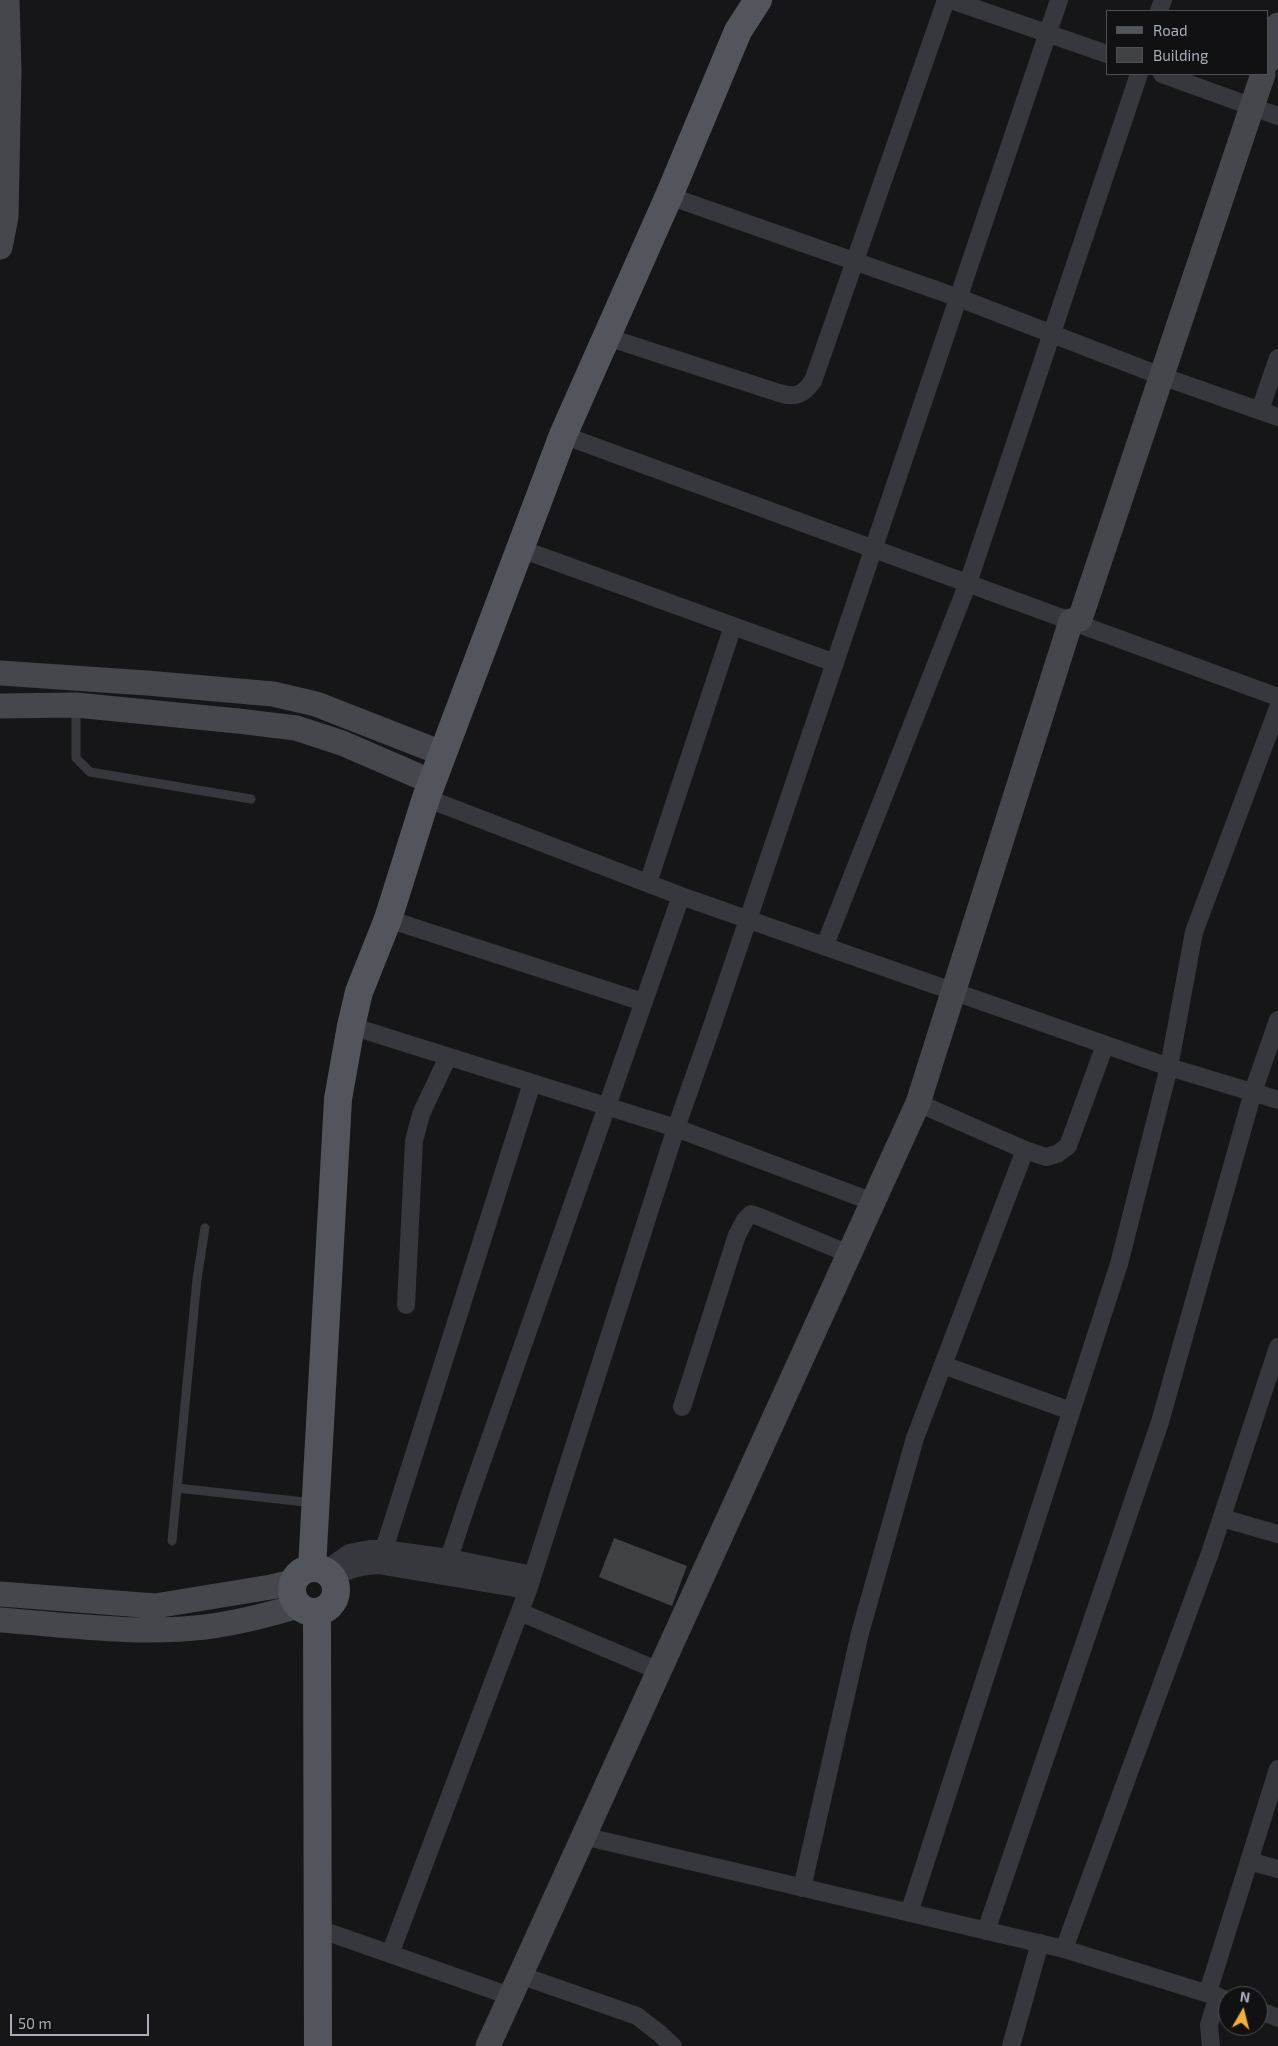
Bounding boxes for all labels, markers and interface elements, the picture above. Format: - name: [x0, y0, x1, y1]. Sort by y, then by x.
- legend: [1106, 10, 1268, 75]
- text: Road: [1153, 21, 1188, 39]
- text: Building: [1153, 46, 1208, 64]
- north arrow: [1218, 1986, 1268, 2036]
- text: N: [1239, 1988, 1251, 2006]
- scale bar: [12, 2004, 151, 2036]
- text: 50 m: [18, 2014, 52, 2032]

